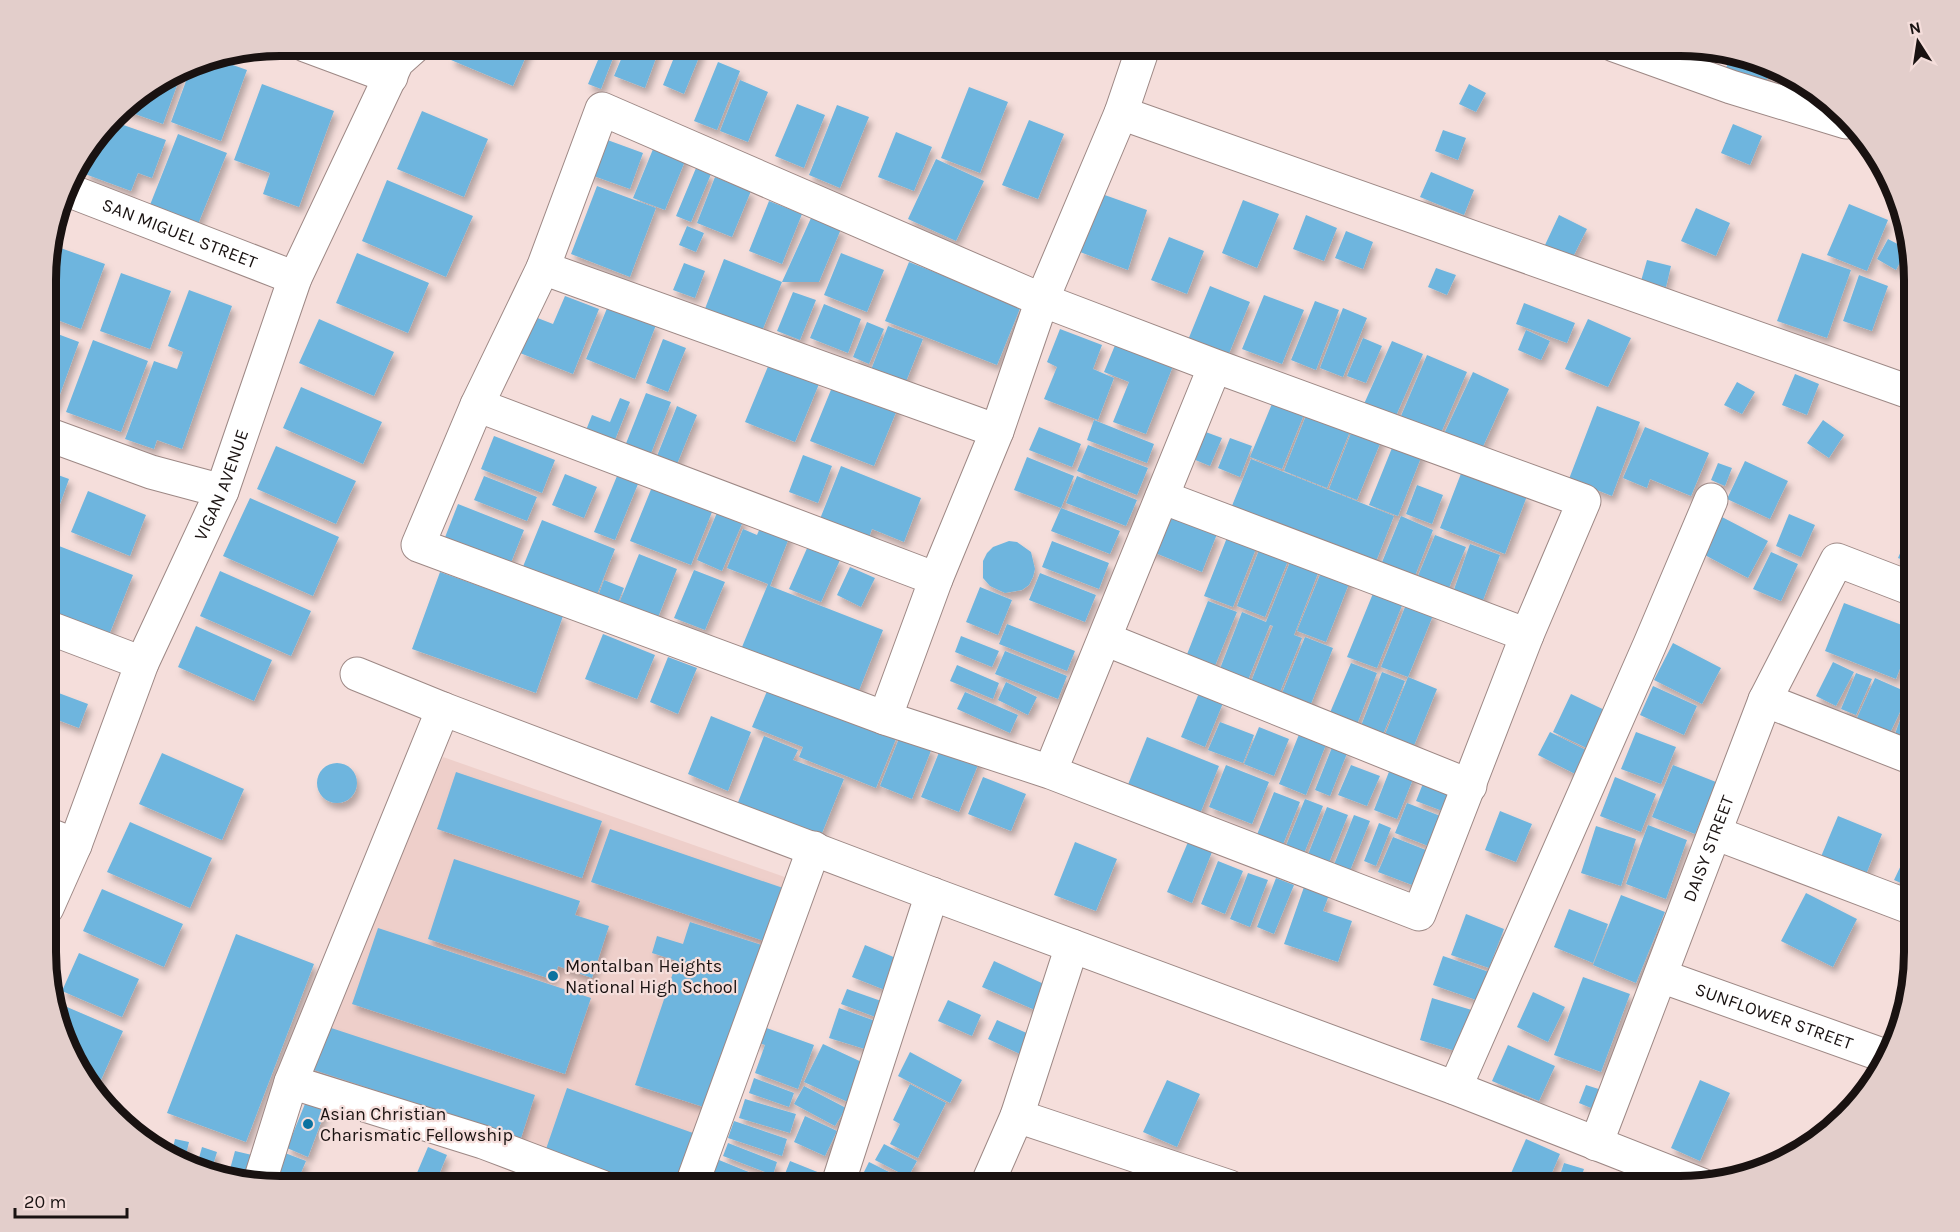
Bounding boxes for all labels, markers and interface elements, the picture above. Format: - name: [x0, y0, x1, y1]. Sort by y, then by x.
- north arrow: [1888, 12, 1948, 72]
- text: N: [1907, 17, 1923, 38]
- street label: SAN MIGUEL STREET: [99, 193, 260, 273]
- street label: VIGAN AVENUE: [189, 426, 253, 544]
- street label: DAISY STREET: [1678, 792, 1739, 905]
- place label: Montalban Heights National High School: [565, 955, 738, 998]
- marker: Montalban Heights National High School: [546, 969, 560, 983]
- street label: SUNFLOWER STREET: [1692, 978, 1856, 1055]
- place label: Asian Christian Charismatic Fellowship: [320, 1103, 513, 1146]
- marker: Asian Christian Charismatic Fellowship: [301, 1117, 315, 1131]
- scale bar: [15, 1181, 128, 1219]
- text: 20 m: [24, 1191, 66, 1213]

